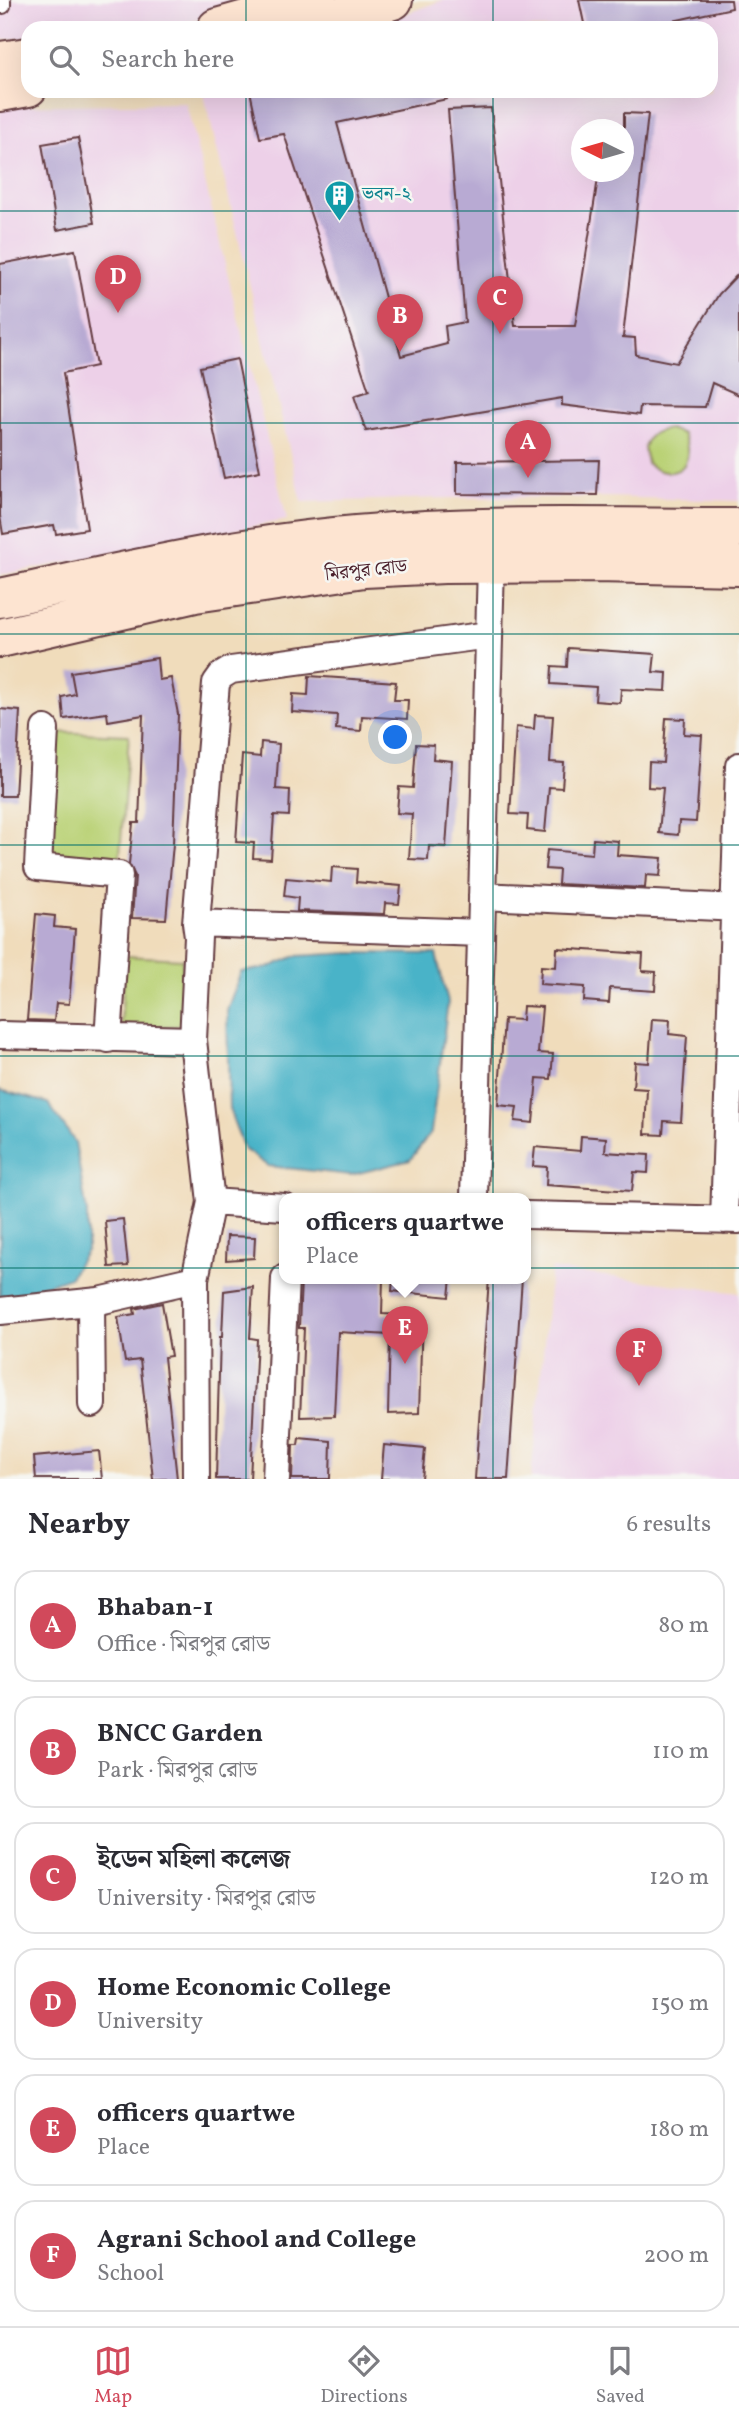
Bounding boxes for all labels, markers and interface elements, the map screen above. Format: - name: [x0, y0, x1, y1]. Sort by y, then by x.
- search box: [21, 21, 718, 98]
- icon: search: [45, 41, 83, 79]
- text: Search here: [101, 42, 234, 78]
- north arrow: [571, 119, 634, 182]
- building icon: ভবন-২: [322, 178, 356, 222]
- place label: ভবন-২: [361, 182, 412, 208]
- pin: D: [95, 255, 141, 313]
- pin: C: [477, 276, 523, 334]
- pin: B: [377, 294, 423, 352]
- pin: A: [505, 420, 551, 478]
- street label: মিরপুর রোড: [323, 554, 409, 588]
- your location: [378, 720, 412, 754]
- popup: [279, 1193, 531, 1284]
- text: officers quartwe: [306, 1205, 504, 1241]
- text: Place: [306, 1241, 359, 1273]
- pin: E: [382, 1306, 428, 1364]
- pin: F: [616, 1328, 662, 1386]
- text: Nearby: [28, 1504, 130, 1546]
- text: 6 results: [627, 1509, 711, 1541]
- text: Bhaban-1: [97, 1590, 213, 1626]
- text: A: [45, 1610, 61, 1642]
- text: 80 m: [659, 1610, 709, 1642]
- text: Office · মিরপুর রোড: [97, 1629, 270, 1661]
- text: BNCC Garden: [97, 1716, 263, 1752]
- text: B: [45, 1736, 61, 1768]
- text: 110 m: [652, 1736, 709, 1768]
- text: Park · মিরপুর রোড: [97, 1755, 257, 1787]
- text: ইডেন মহিলা কলেজ: [97, 1842, 290, 1878]
- text: C: [46, 1862, 60, 1894]
- text: 120 m: [649, 1862, 709, 1894]
- text: University · মিরপুর রোড: [97, 1883, 315, 1915]
- text: Home Economic College: [97, 1970, 391, 2006]
- text: D: [45, 1988, 61, 2020]
- text: 150 m: [651, 1988, 709, 2020]
- text: University: [97, 2006, 203, 2038]
- text: officers quartwe: [97, 2096, 295, 2132]
- text: E: [46, 2114, 60, 2146]
- text: 180 m: [650, 2114, 709, 2146]
- text: Place: [97, 2132, 150, 2164]
- text: Agrani School and College: [97, 2222, 416, 2258]
- text: F: [46, 2240, 60, 2272]
- text: 200 m: [644, 2240, 709, 2272]
- text: School: [97, 2258, 164, 2290]
- tab: Map: [94, 2342, 132, 2410]
- tab: Directions: [321, 2342, 408, 2410]
- tab: Saved: [596, 2342, 645, 2410]

